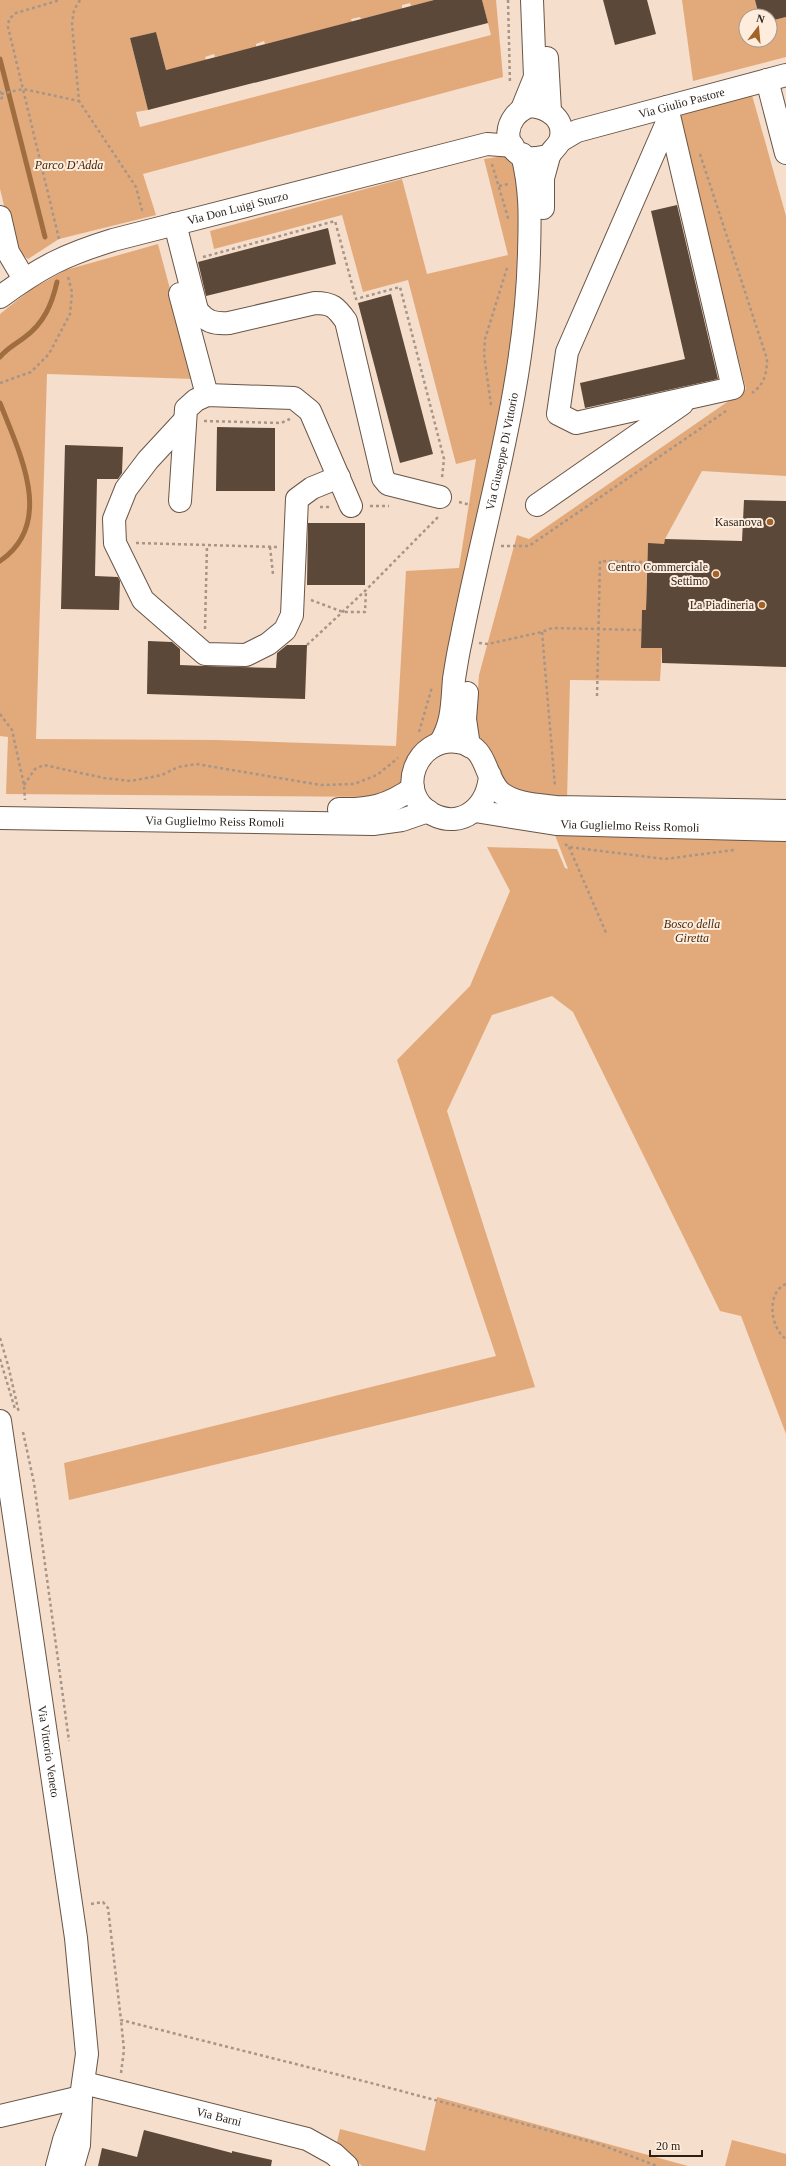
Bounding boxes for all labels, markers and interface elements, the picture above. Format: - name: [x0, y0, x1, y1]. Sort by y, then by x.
- north arrow: [738, 8, 778, 48]
- text: N: [755, 12, 766, 25]
- street label: Via Giulio Pastore: [637, 85, 726, 121]
- park label: Parco D'Adda: [34, 158, 103, 172]
- street label: Via Don Luigi Sturzo: [186, 188, 290, 228]
- street label: Via Giuseppe Di Vittorio: [483, 391, 521, 512]
- place label: Kasanova: [715, 515, 763, 529]
- marker: Kasanova: [765, 517, 775, 527]
- place label: Centro Commerciale Settimo: [608, 560, 708, 588]
- marker: Centro Commerciale Settimo: [711, 569, 721, 579]
- place label: La Piadineria: [690, 598, 755, 612]
- marker: La Piadineria: [757, 600, 767, 610]
- street label: Via Guglielmo Reiss Romoli: [145, 813, 285, 830]
- street label: Via Guglielmo Reiss Romoli: [560, 817, 700, 835]
- park label: Bosco della Giretta: [664, 917, 720, 945]
- street label: Via Vittorio Veneto: [35, 1704, 62, 1798]
- street label: Via Barni: [195, 2104, 244, 2129]
- scale bar: [650, 2132, 702, 2158]
- text: 20 m: [656, 2139, 681, 2153]

